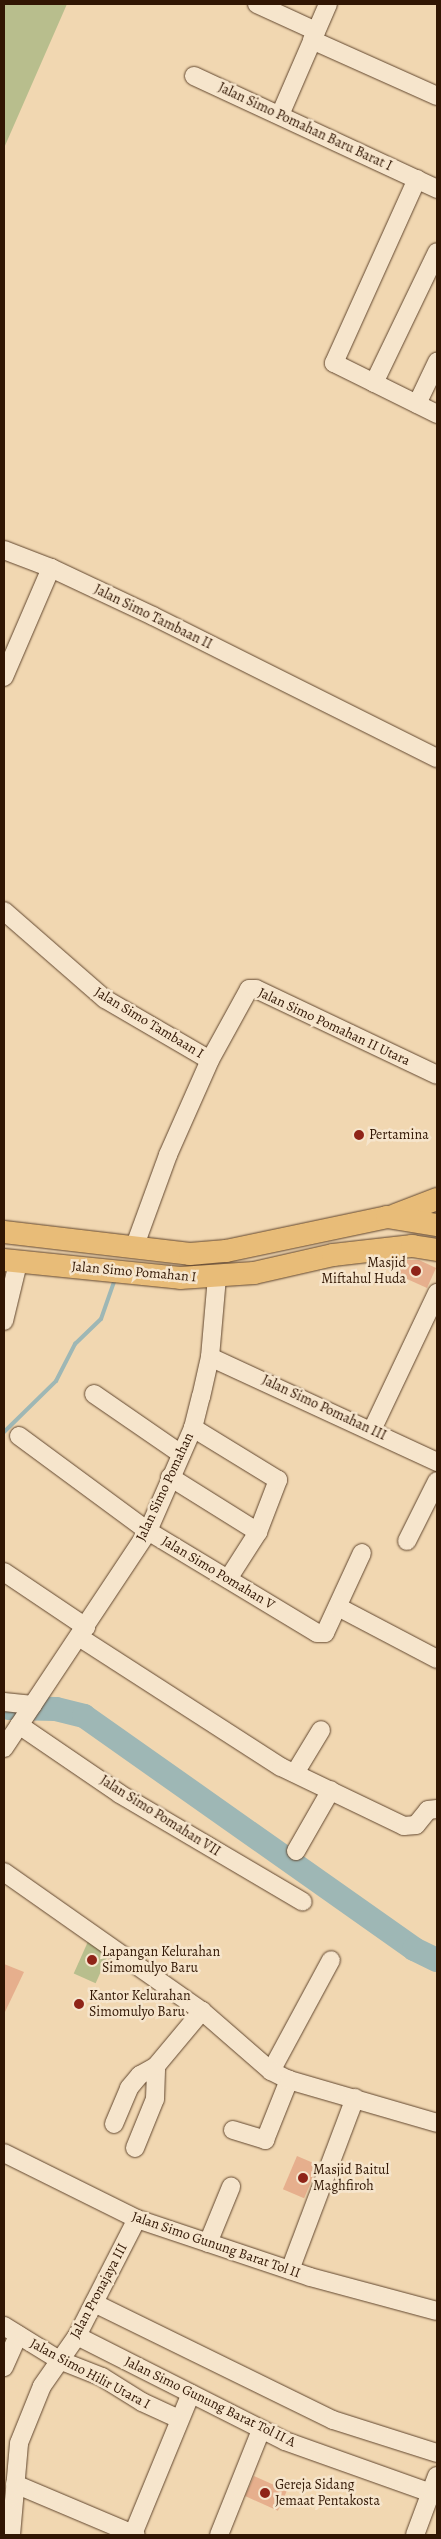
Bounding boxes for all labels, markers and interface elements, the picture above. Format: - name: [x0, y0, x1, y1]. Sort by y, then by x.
- street label: Jalan Simo Pomahan Baru Barat I: [215, 79, 395, 175]
- street label: Jalan Simo Tambaan II: [91, 581, 215, 653]
- street label: Jalan Simo Tambaan I: [91, 984, 207, 1062]
- street label: Jalan Simo Pomahan II Utara: [255, 984, 413, 1070]
- place label: Pertamina: [369, 1127, 429, 1143]
- marker: Pertamina: [353, 1129, 365, 1141]
- place label: Masjid Miftahul Huda: [321, 1255, 406, 1288]
- street label: Jalan Simo Pomahan I: [71, 1258, 197, 1286]
- marker: Masjid Miftahul Huda: [410, 1265, 422, 1277]
- street label: Jalan Simo Pomahan III: [259, 1372, 389, 1444]
- street label: Jalan Simo Pomahan: [133, 1430, 197, 1544]
- street label: Jalan Simo Pomahan V: [158, 1533, 278, 1613]
- street label: Jalan Simo Pomahan VII: [97, 1772, 223, 1860]
- place label: Lapangan Kelurahan Simomulyo Baru: [102, 1944, 220, 1976]
- marker: Lapangan Kelurahan Simomulyo Baru: [86, 1954, 98, 1966]
- place label: Kantor Kelurahan Simomulyo Baru: [89, 1988, 191, 2020]
- marker: Kantor Kelurahan Simomulyo Baru: [73, 1998, 85, 2010]
- place label: Masjid Baitul Maghfiroh: [313, 2162, 389, 2194]
- marker: Masjid Baitul Maghfiroh: [297, 2172, 309, 2184]
- street label: Jalan Simo Gunung Barat Tol II: [130, 2208, 302, 2282]
- street label: Jalan Pronajaya III: [67, 2241, 131, 2341]
- street label: Jalan Simo Hilir Utara I: [27, 2335, 153, 2413]
- street label: Jalan Simo Gunung Barat Tol II A: [122, 2353, 298, 2451]
- place label: Gereja Sidang Jemaat Pentakosta: [275, 2477, 380, 2510]
- marker: Gereja Sidang Jemaat Pentakosta: [259, 2487, 271, 2499]

